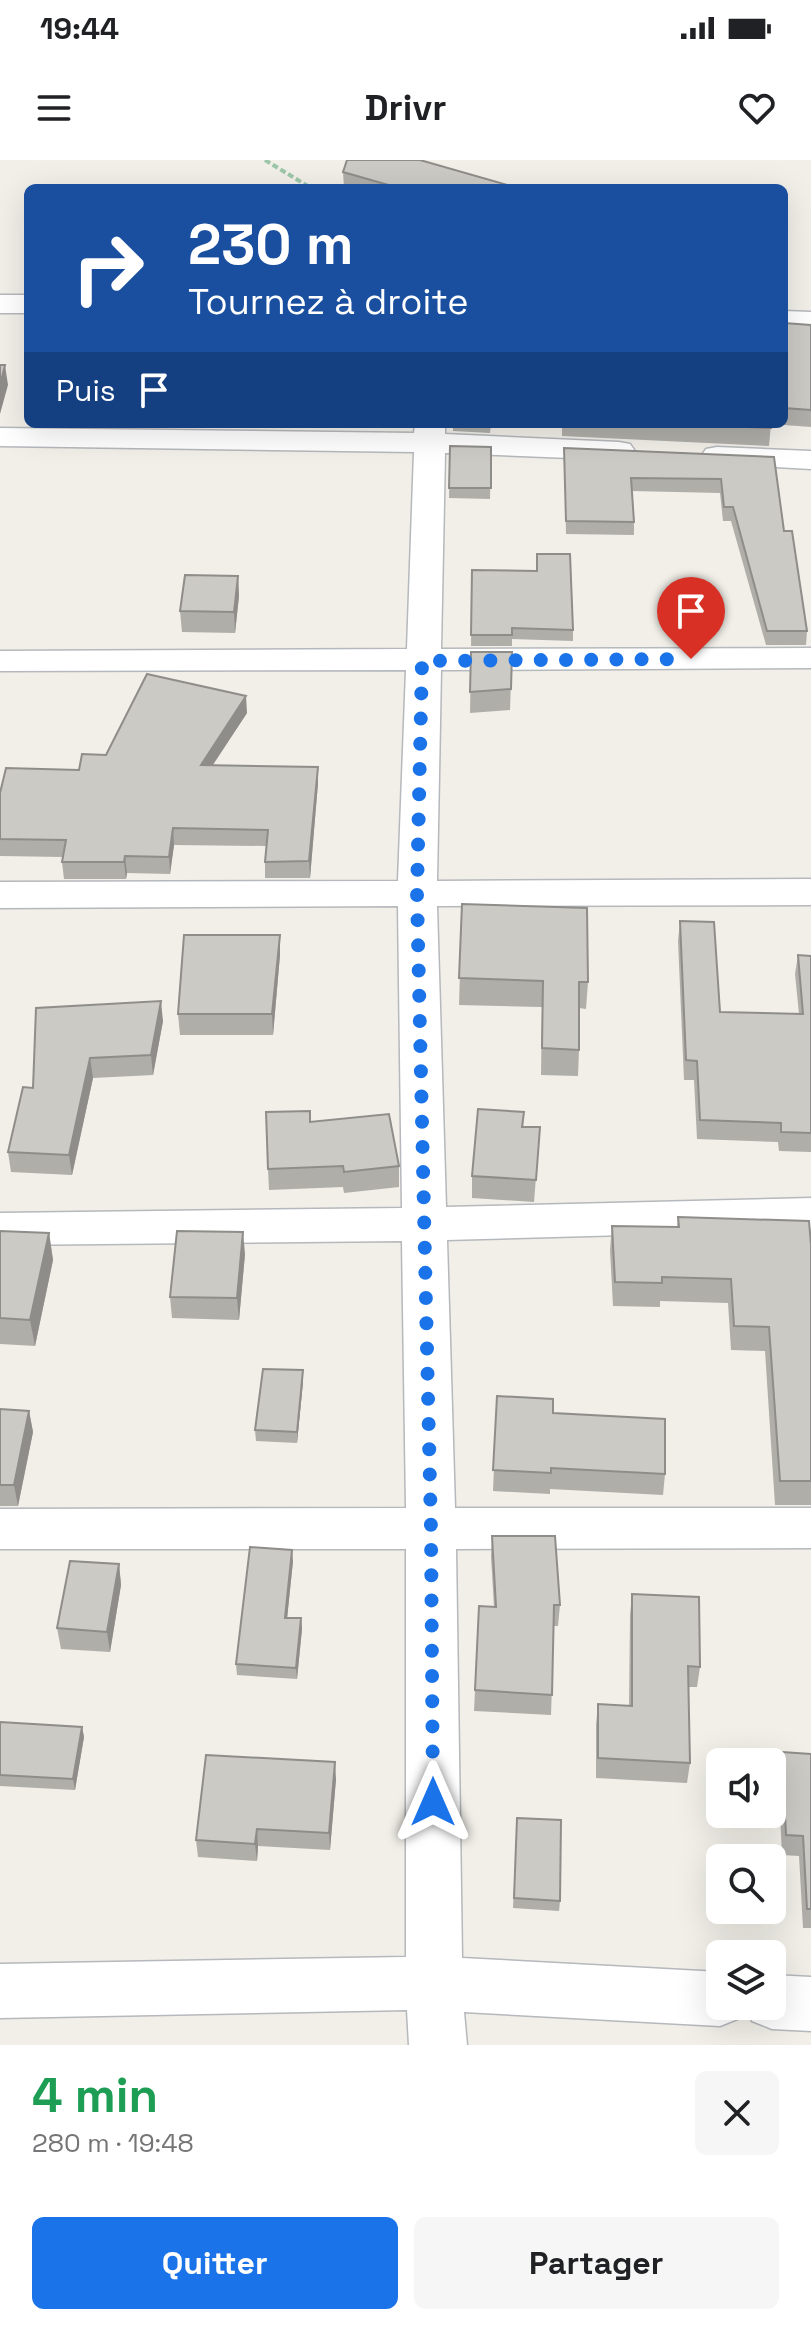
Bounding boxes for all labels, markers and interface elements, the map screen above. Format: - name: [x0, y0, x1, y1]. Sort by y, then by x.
- text: 19:44: [40, 9, 119, 48]
- text: Drivr: [365, 85, 446, 131]
- icon: menu: [32, 86, 76, 130]
- icon: heart: [735, 86, 779, 130]
- text: 230 m: [188, 209, 354, 280]
- icon: right: [56, 216, 160, 320]
- text: Tournez à droite: [188, 279, 469, 325]
- icon: arrive: [132, 368, 176, 412]
- text: Puis: [56, 371, 116, 410]
- pin: [657, 577, 725, 659]
- icon: arrive: [669, 589, 713, 633]
- map controls: [706, 1748, 786, 2020]
- button: sound: [706, 1748, 786, 1828]
- position arrow: [391, 1760, 475, 1844]
- button: search: [706, 1844, 786, 1924]
- button: layers: [706, 1940, 786, 2020]
- text: 4 min: [32, 2065, 158, 2126]
- button: close: [695, 2071, 779, 2155]
- text: 280 m · 19:48: [32, 2126, 194, 2160]
- button: Quitter: [32, 2217, 398, 2309]
- button: Partager: [414, 2217, 779, 2309]

